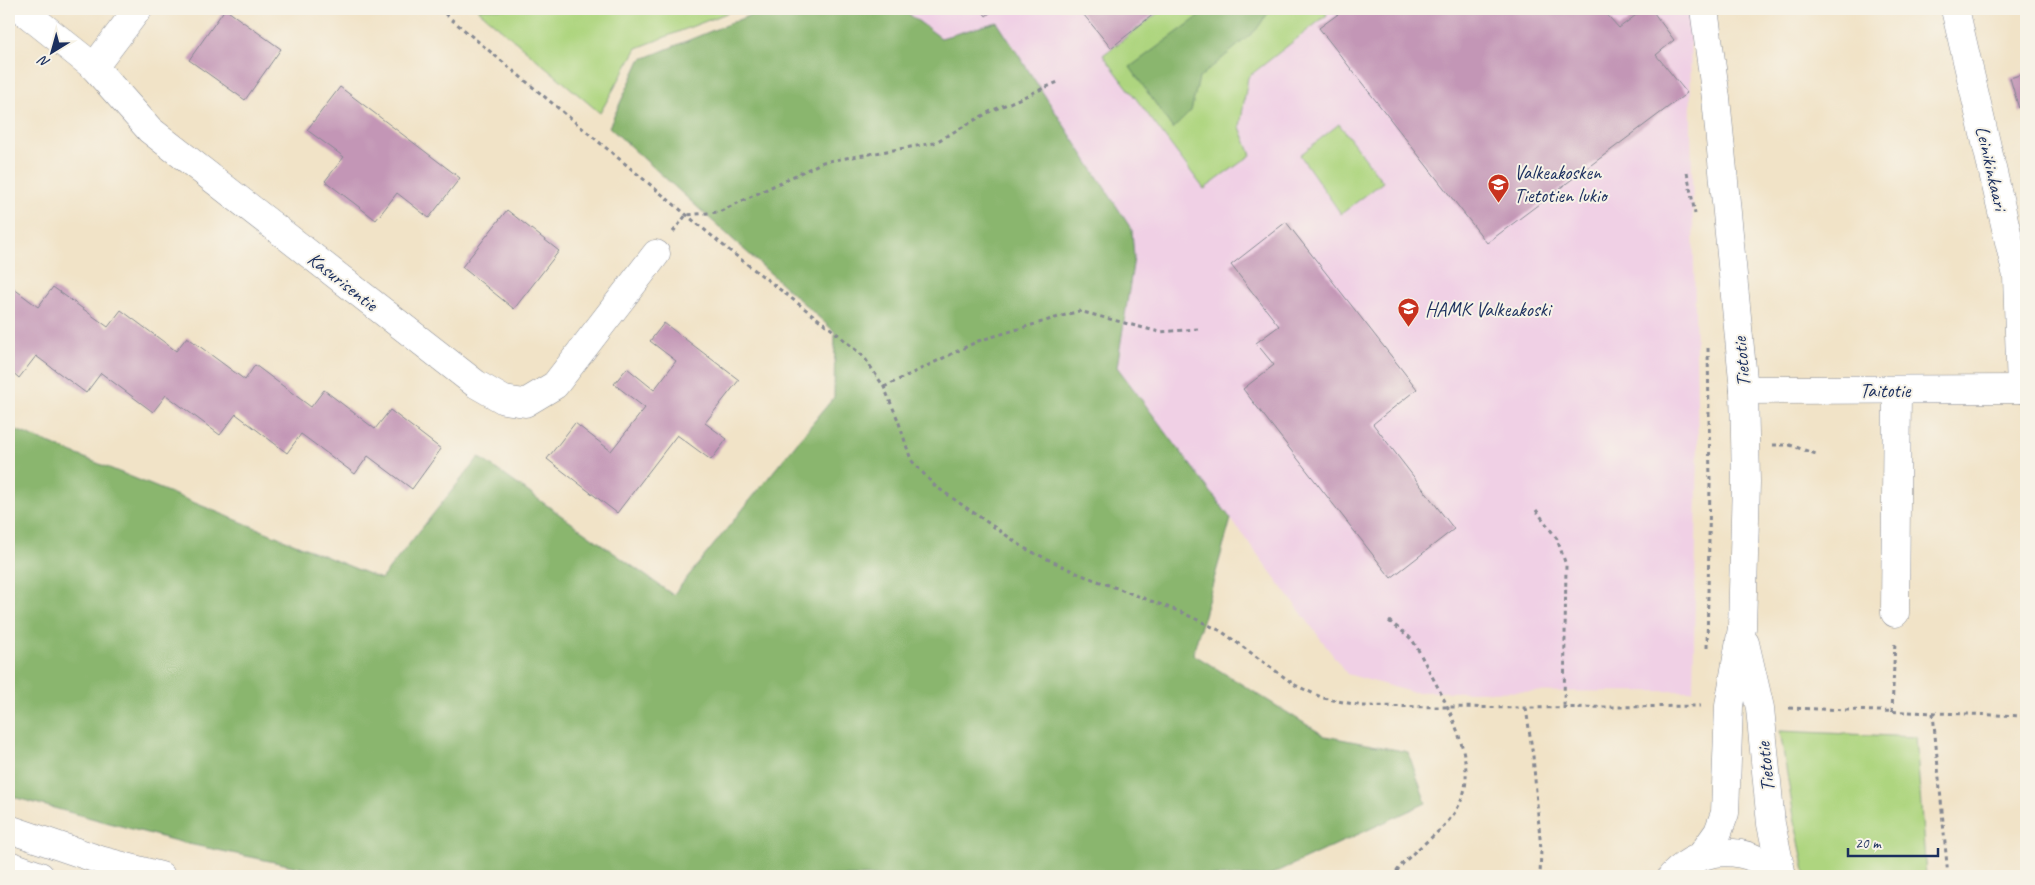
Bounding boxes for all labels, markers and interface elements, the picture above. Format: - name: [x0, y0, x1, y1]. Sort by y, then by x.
- north arrow: [28, 28, 78, 78]
- text: N: [34, 51, 53, 71]
- street label: Leinikinkaari: [1970, 123, 2014, 215]
- place label: Valkeakosken Tietotien lukio: [1514, 160, 1609, 208]
- school or university icon: Valkeakosken Tietotien lukio: [1486, 172, 1510, 203]
- street label: Kasurisentie: [303, 246, 384, 317]
- school or university icon: HAMK Valkeakoski: [1397, 297, 1421, 328]
- place label: HAMK Valkeakoski: [1425, 297, 1553, 322]
- street label: Tietotie: [1727, 335, 1756, 388]
- street label: Taitotie: [1860, 378, 1912, 403]
- street label: Tietotie: [1750, 739, 1781, 793]
- scale bar: [1848, 825, 1938, 857]
- text: 20 m: [1855, 834, 1882, 853]

